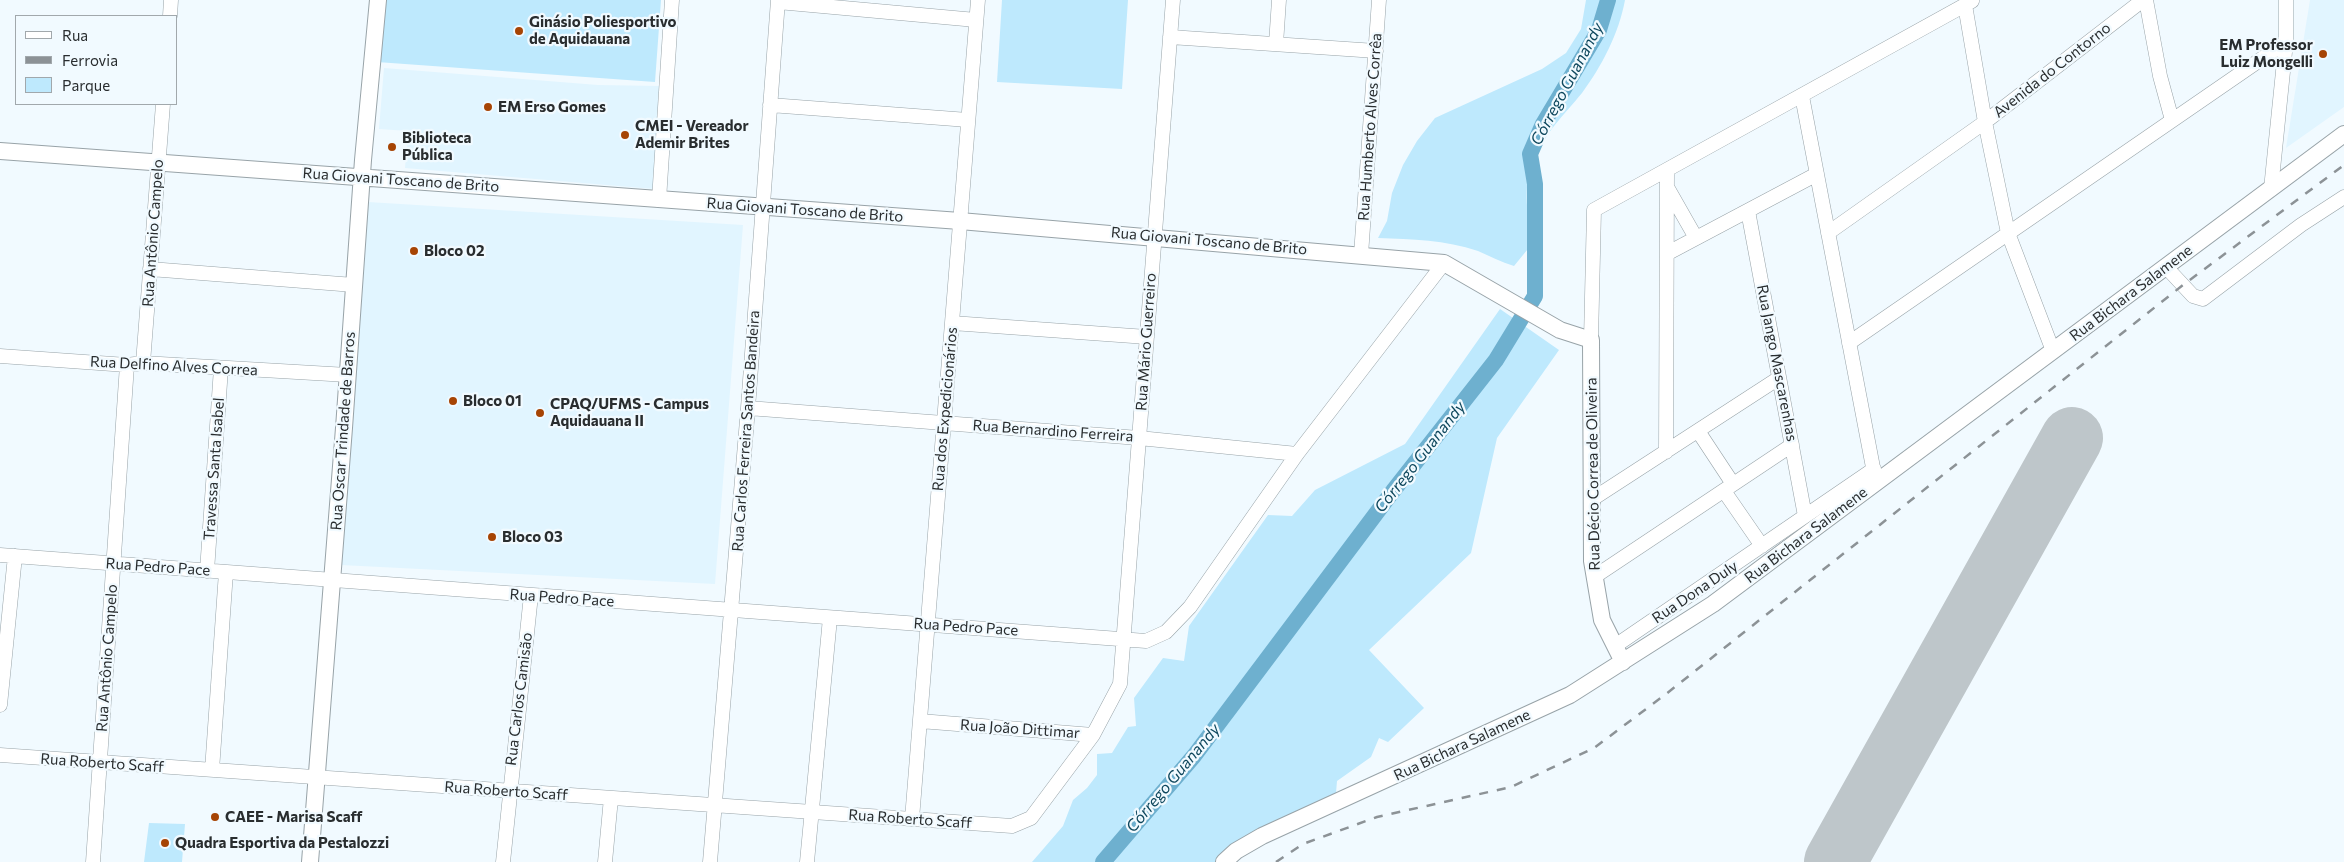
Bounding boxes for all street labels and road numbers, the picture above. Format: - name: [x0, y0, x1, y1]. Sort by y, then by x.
- street label: Avenida do Contorno: [1990, 19, 2114, 121]
- street label: Rua Humberto Alves Corrêa: [1354, 32, 1386, 222]
- street label: Rua Antônio Campelo: [139, 159, 167, 307]
- street label: Rua Giovani Toscano de Brito: [302, 164, 500, 196]
- street label: Rua Giovani Toscano de Brito: [706, 194, 904, 226]
- street label: Rua Giovani Toscano de Brito: [1110, 223, 1308, 259]
- street label: Rua Bichara Salamene: [2066, 241, 2196, 345]
- street label: Rua Mário Guerreiro: [1132, 272, 1160, 412]
- street label: Rua Jango Mascarenhas: [1753, 283, 1801, 443]
- street label: Rua Carlos Ferreira Santos Bandeira: [729, 310, 763, 552]
- street label: Rua dos Expedicionários: [929, 326, 961, 492]
- street label: Rua Oscar Trindade de Barros: [327, 331, 359, 531]
- street label: Rua Delfino Alves Correa: [90, 353, 258, 379]
- street label: Rua Décio Correa de Oliveira: [1582, 377, 1604, 571]
- street label: Travessa Santa Isabel: [200, 397, 228, 541]
- street label: Rua Bernardino Ferreira: [972, 416, 1134, 446]
- street label: Rua Bichara Salamene: [1741, 483, 1871, 587]
- street label: Rua Pedro Pace: [105, 554, 211, 580]
- street label: Rua Dona Duly: [1649, 557, 1741, 627]
- street label: Rua Antônio Campelo: [93, 584, 121, 732]
- street label: Rua Pedro Pace: [509, 585, 615, 611]
- street label: Rua Pedro Pace: [913, 614, 1019, 640]
- street label: Rua Carlos Camisão: [502, 631, 536, 767]
- street label: Rua Bichara Salamene: [1391, 705, 1533, 785]
- street label: Rua João Dittimar: [960, 716, 1080, 742]
- street label: Rua Roberto Scaff: [40, 750, 164, 776]
- street label: Rua Roberto Scaff: [444, 778, 568, 804]
- street label: Rua Roberto Scaff: [848, 806, 972, 832]

